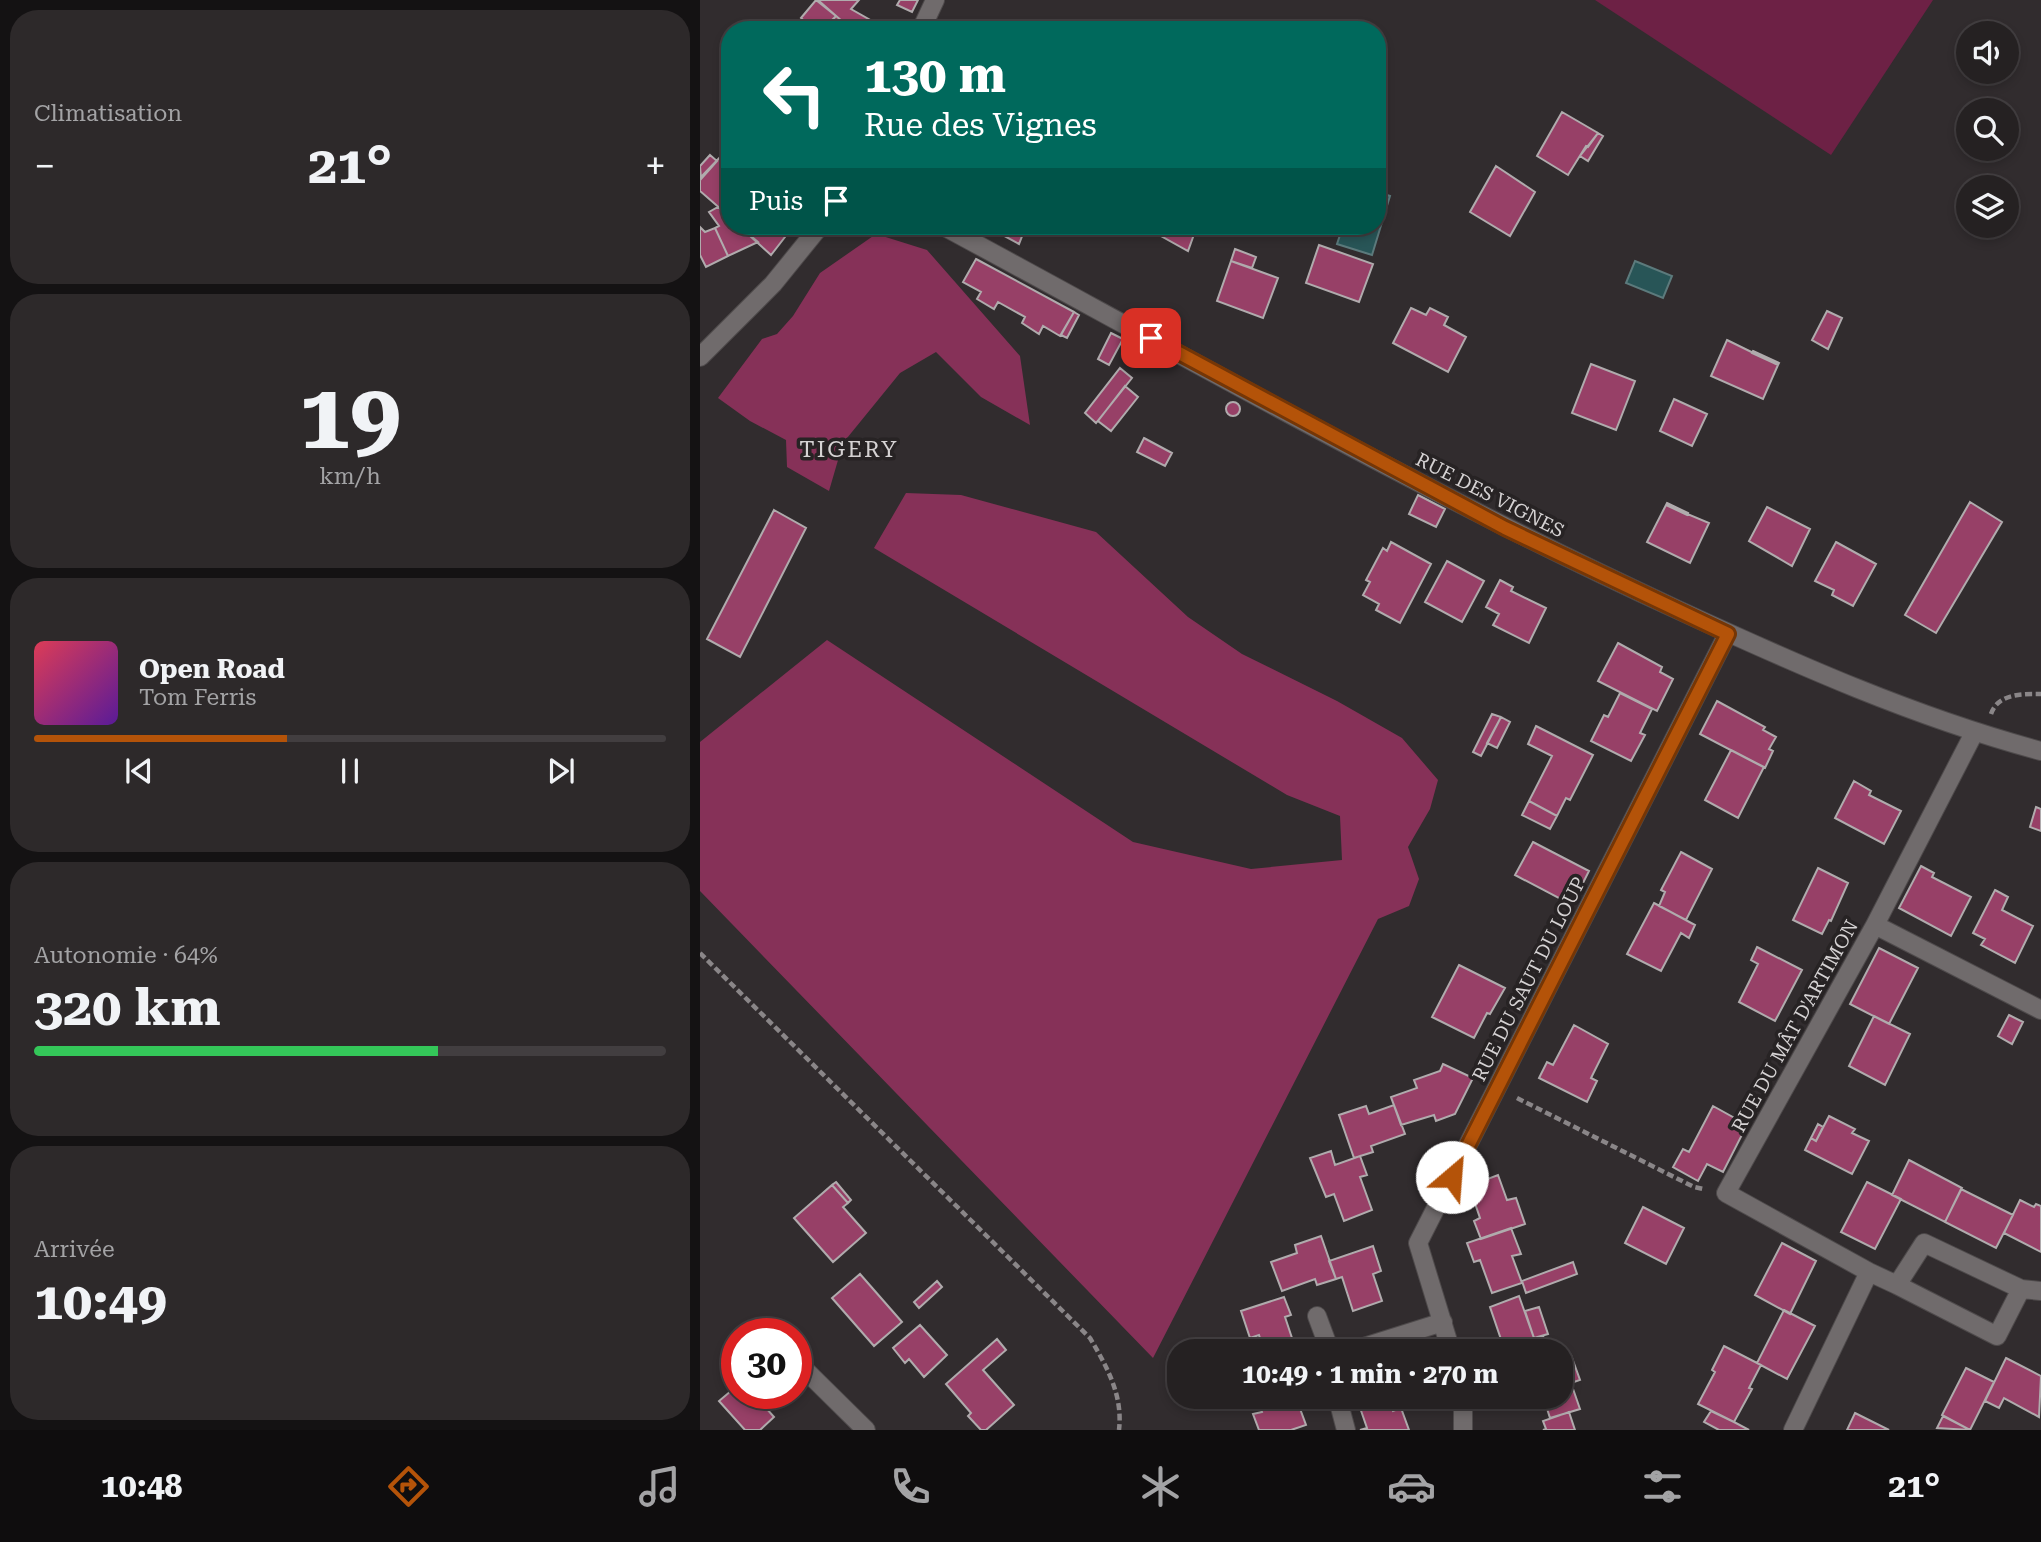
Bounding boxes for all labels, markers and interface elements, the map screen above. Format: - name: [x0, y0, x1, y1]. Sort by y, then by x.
- map controls: [1956, 21, 2019, 238]
- button: sound: [1956, 21, 2019, 84]
- text: 130 m: [864, 47, 1006, 104]
- icon: left: [749, 49, 840, 140]
- button: search: [1956, 98, 2019, 161]
- text: Climatisation: [34, 100, 182, 127]
- text: Rue des Vignes: [864, 106, 1097, 144]
- text: 21°: [308, 135, 392, 196]
- text: −: [34, 144, 55, 188]
- text: +: [645, 144, 666, 188]
- button: layers: [1956, 175, 2019, 238]
- icon: arrive: [817, 182, 855, 220]
- text: Puis: [749, 186, 803, 216]
- pin: [1121, 308, 1181, 368]
- icon: arrive: [1132, 319, 1170, 357]
- text: 19: [299, 364, 401, 470]
- district label: TIGERY: [799, 436, 899, 463]
- street label: RUE DES VIGNES: [1412, 448, 1568, 542]
- text: km/h: [319, 463, 381, 490]
- text: Open Road: [139, 654, 285, 684]
- text: Tom Ferris: [139, 684, 256, 711]
- icon: previous: [120, 752, 158, 790]
- icon: pause: [331, 752, 369, 790]
- icon: next: [542, 752, 580, 790]
- street label: RUE DU SAUT DU LOUP: [1467, 873, 1591, 1085]
- street label: RUE DU MÂT D'ARTIMON: [1727, 916, 1863, 1136]
- text: Autonomie · 64%: [34, 942, 218, 969]
- text: 320 km: [34, 977, 221, 1038]
- position arrow: [1415, 1140, 1489, 1214]
- text: Arrivée: [34, 1236, 115, 1263]
- text: 10:49: [34, 1271, 167, 1332]
- speed limit sign: 30: [721, 1318, 812, 1409]
- text: 10:49 · 1 min · 270 m: [1242, 1359, 1498, 1389]
- icon: directions: [384, 1462, 433, 1511]
- icon: music: [635, 1462, 684, 1511]
- icon: phone: [886, 1462, 935, 1511]
- icon: climate: [1136, 1462, 1185, 1511]
- icon: car: [1387, 1462, 1436, 1511]
- icon: filters: [1638, 1462, 1687, 1511]
- text: 10:48: [101, 1467, 183, 1505]
- text: 21°: [1888, 1467, 1940, 1505]

